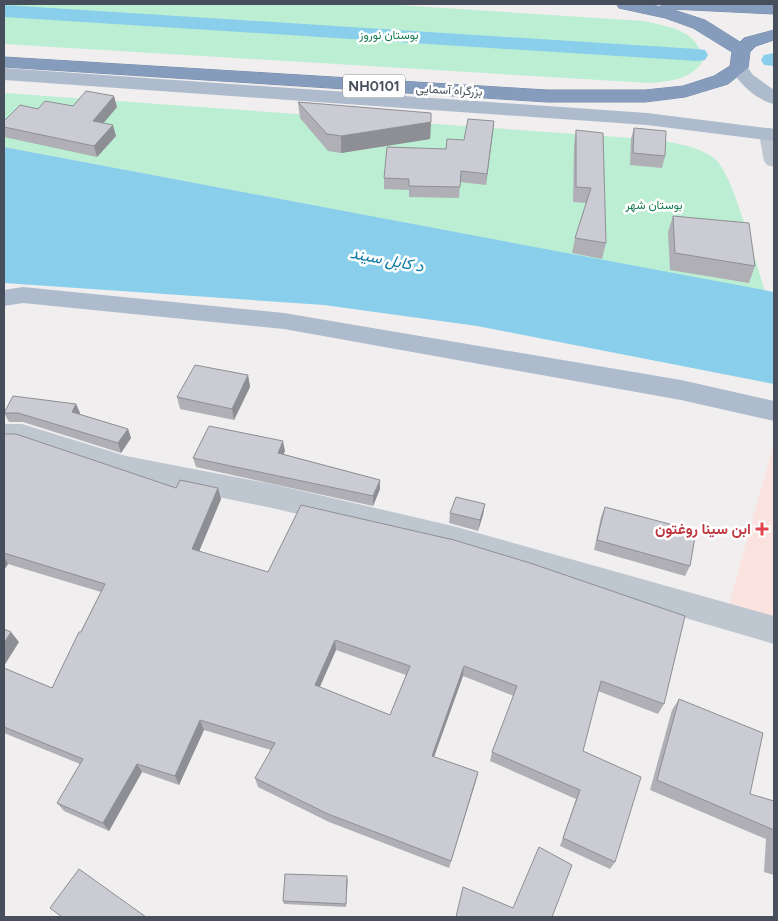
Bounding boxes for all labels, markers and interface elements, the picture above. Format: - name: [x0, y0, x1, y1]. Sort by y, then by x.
- park label: بوستان نوروز: [358, 28, 419, 43]
- road number: NH0101: [343, 74, 405, 98]
- street label: بزرگراه آسمایی: [415, 81, 483, 100]
- park label: بوستان شهر: [624, 198, 683, 213]
- water label: د کابل سيند: [348, 243, 426, 276]
- place label: ابن سینا روغتون: [655, 520, 751, 538]
- marker: ابن سینا روغتون: [755, 522, 769, 536]

